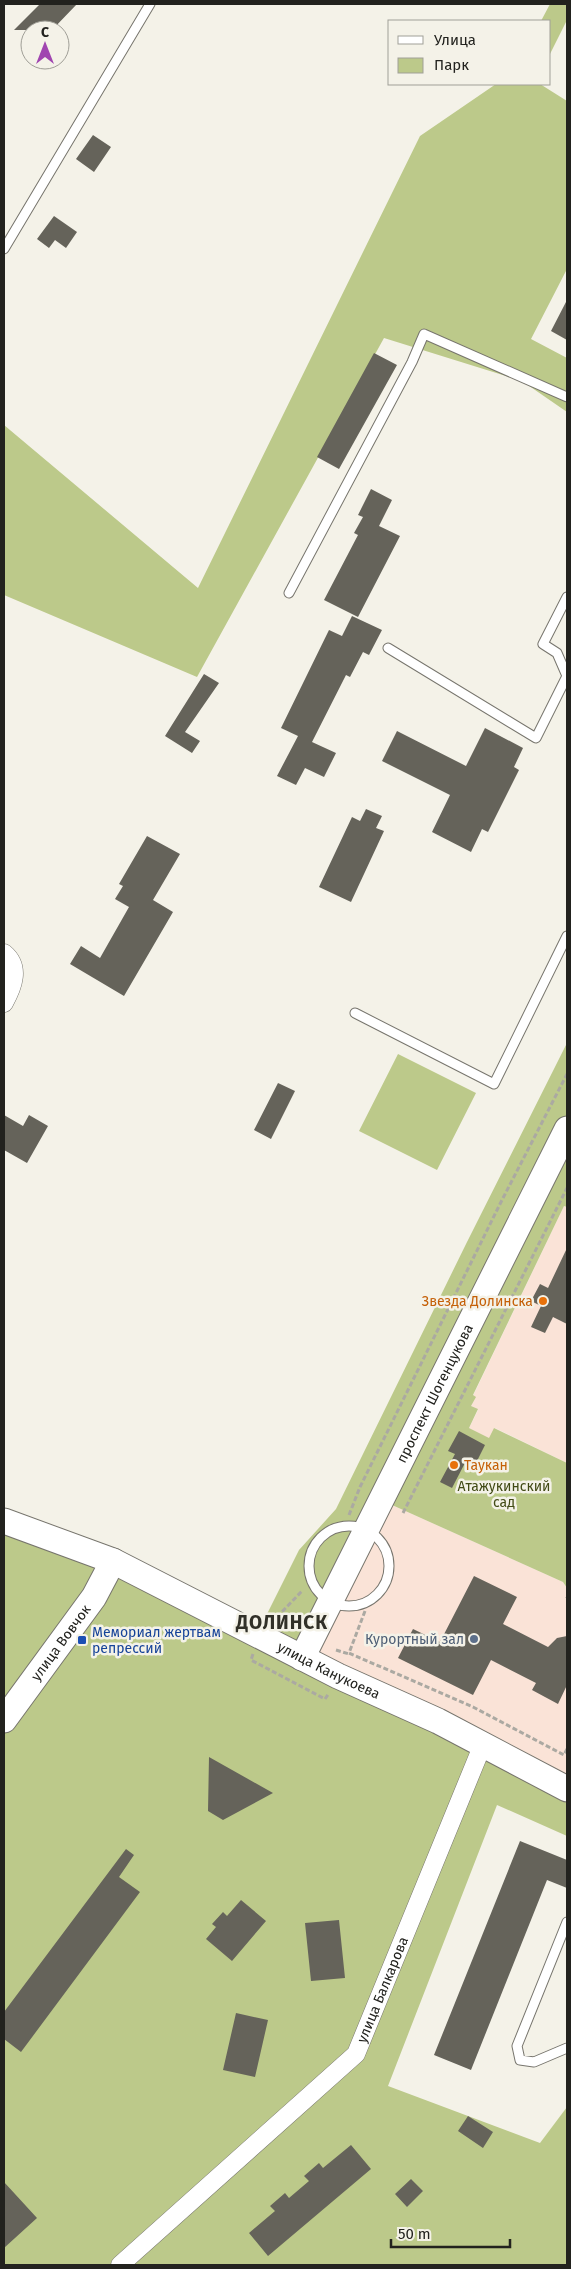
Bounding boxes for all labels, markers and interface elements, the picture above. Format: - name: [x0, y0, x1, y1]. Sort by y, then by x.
- north arrow: [20, 20, 70, 70]
- legend: [388, 20, 551, 85]
- text: С: [41, 24, 49, 41]
- text: Улица: [434, 31, 476, 49]
- text: Парк: [434, 56, 469, 74]
- place label: Звезда Долинска: [422, 1293, 533, 1310]
- marker: Звезда Долинска: [537, 1295, 549, 1307]
- street label: проспект Шогенцукова: [393, 1321, 476, 1466]
- place label: Таукан: [464, 1457, 508, 1474]
- marker: Таукан: [448, 1459, 460, 1471]
- park label: Атажукинский сад: [458, 1478, 550, 1511]
- street label: улица Вовчок: [27, 1600, 95, 1684]
- district label: ДОЛИНСК: [235, 1611, 328, 1634]
- place label: Мемориал жертвам репрессий: [92, 1624, 221, 1657]
- place label: Курортный зал: [365, 1631, 464, 1648]
- marker: Курортный зал: [468, 1633, 480, 1645]
- marker: Мемориал жертвам репрессий: [76, 1634, 88, 1646]
- street label: улица Канукоева: [275, 1638, 383, 1702]
- street label: улица Балкарова: [353, 1934, 412, 2045]
- scale bar: [391, 2216, 510, 2248]
- text: 50 m: [398, 2225, 431, 2243]

